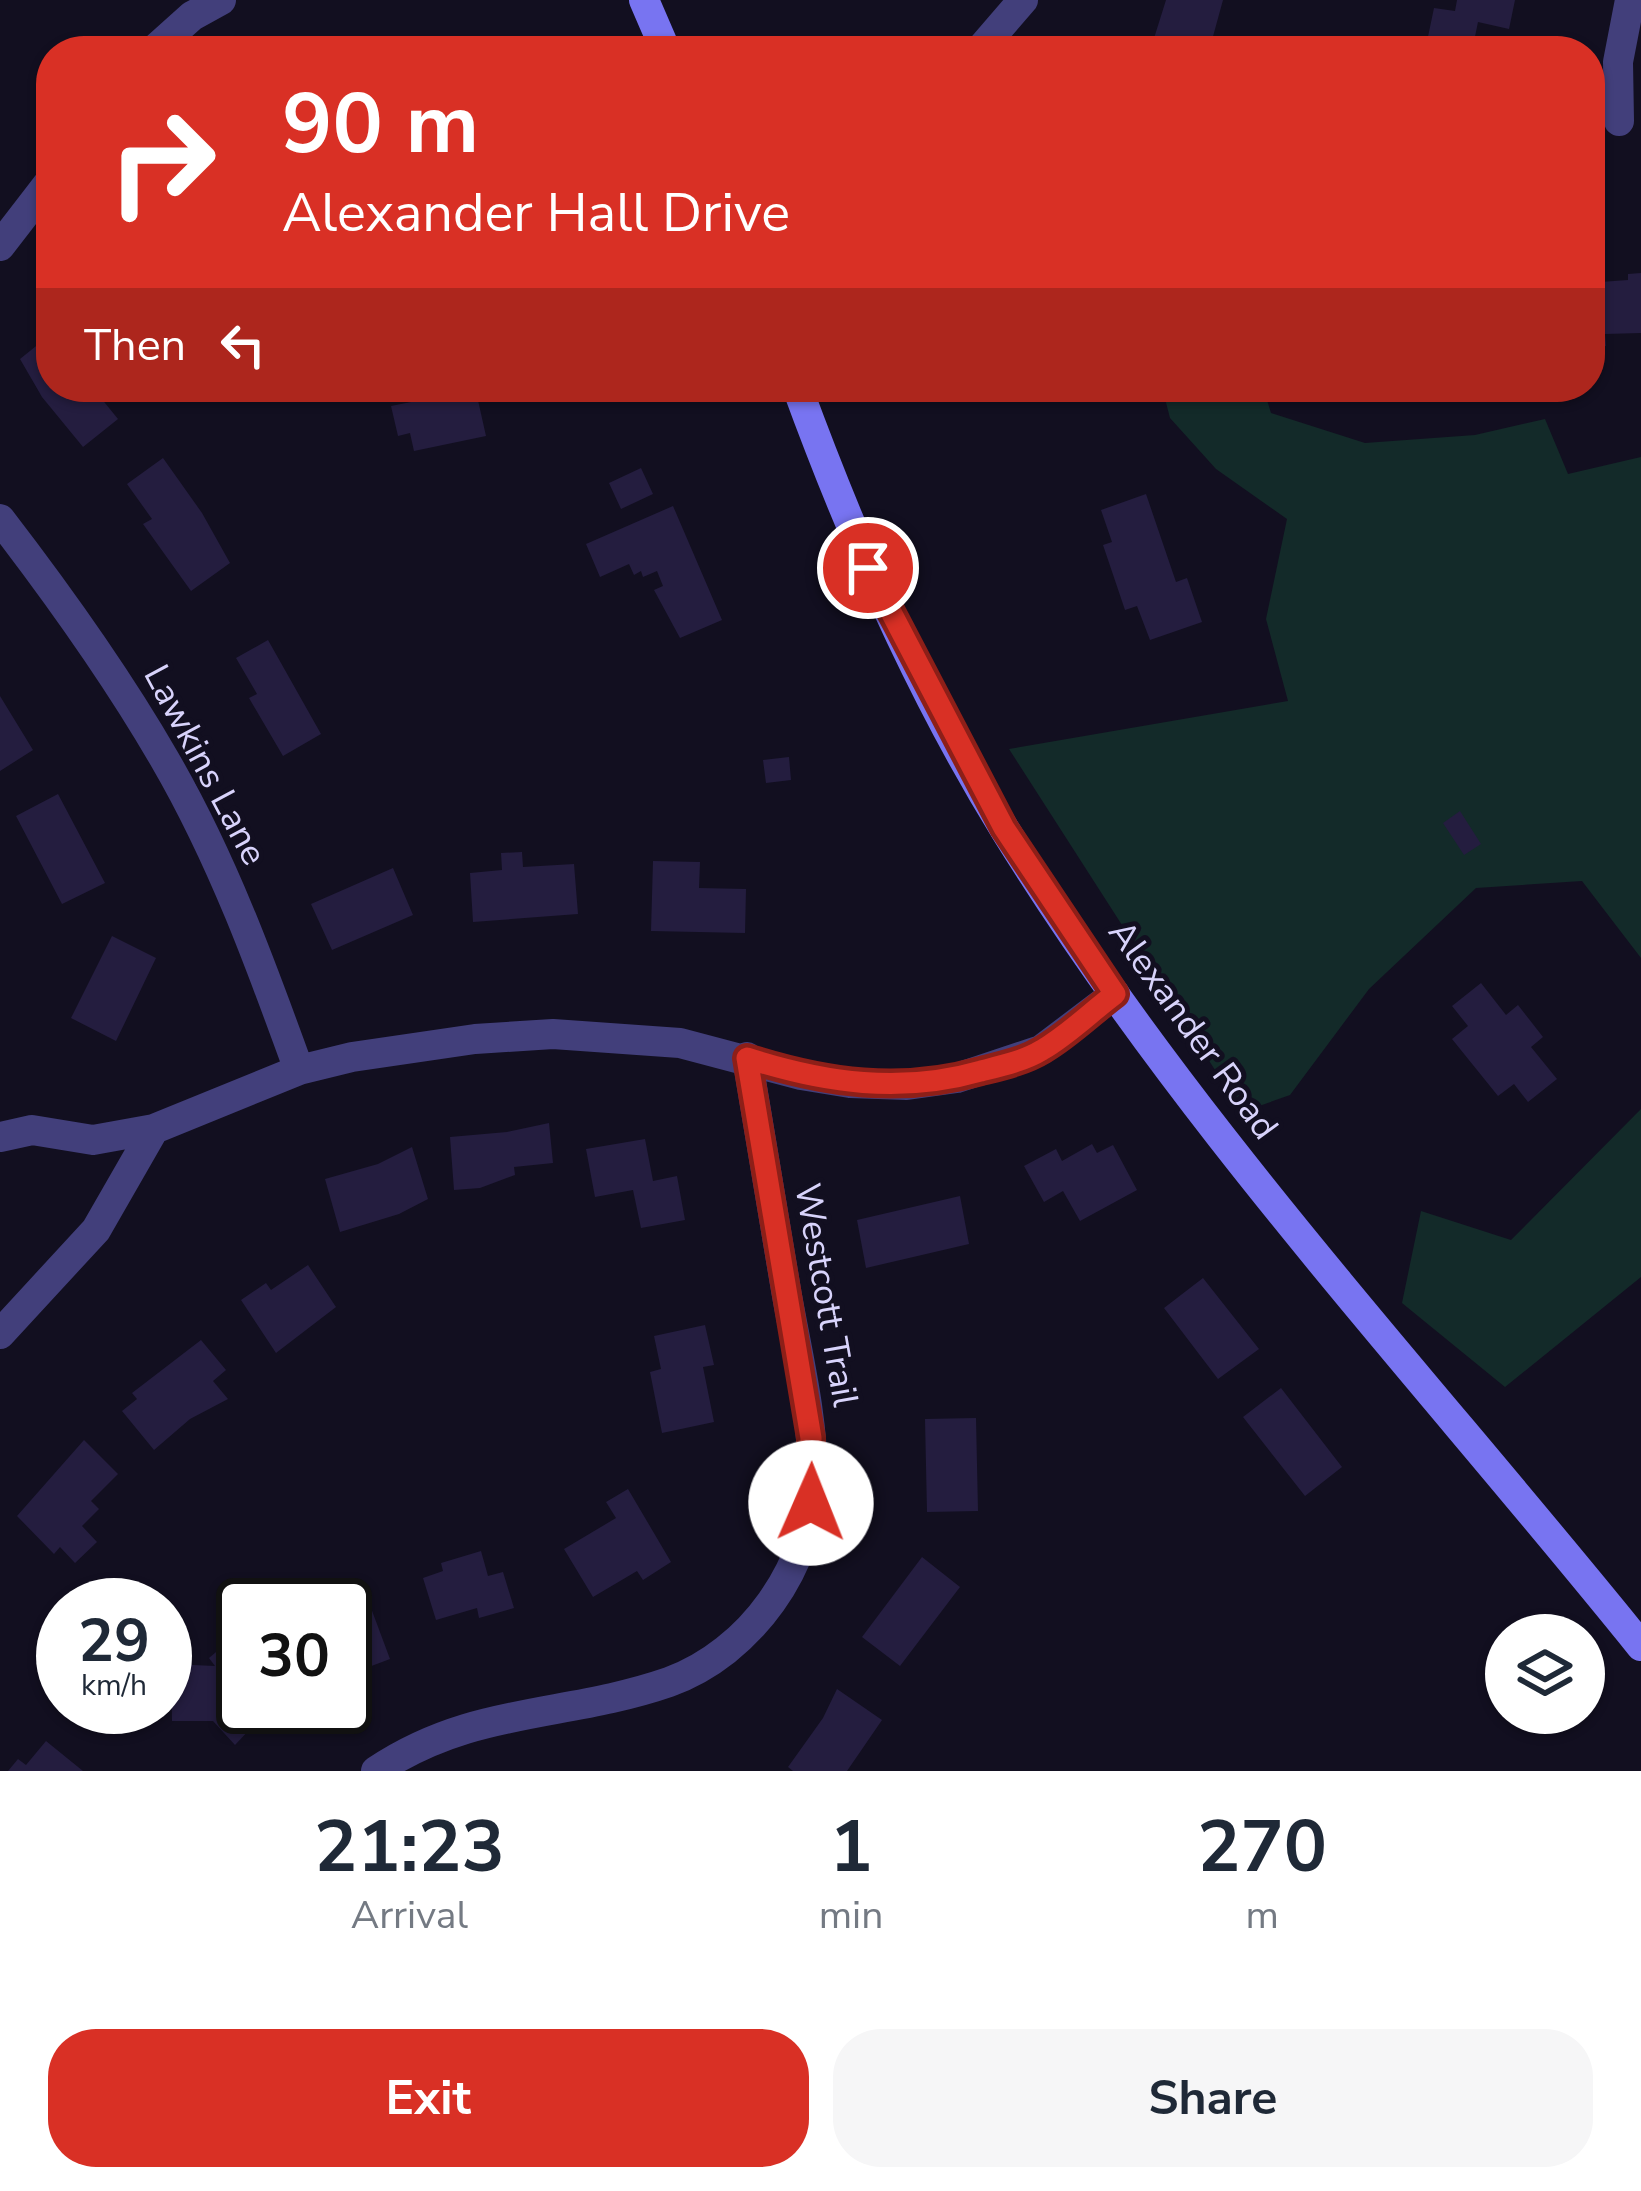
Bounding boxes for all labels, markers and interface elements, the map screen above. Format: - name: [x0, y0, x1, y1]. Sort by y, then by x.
- text: 90 m: [282, 67, 479, 182]
- icon: right: [84, 84, 240, 240]
- text: Alexander Hall Drive: [282, 176, 790, 250]
- icon: left: [210, 312, 276, 378]
- text: Then: [84, 315, 186, 376]
- pin: [817, 517, 919, 619]
- icon: arrive: [835, 535, 901, 601]
- street label: Lawkins Lane: [132, 656, 278, 874]
- street label: Alexander Road: [1097, 910, 1289, 1150]
- street label: Westcott Trail: [782, 1179, 870, 1411]
- position arrow: [748, 1440, 874, 1566]
- speed limit sign: 30: [216, 1578, 372, 1734]
- text: 29: [78, 1600, 150, 1682]
- map controls: [1485, 1614, 1605, 1734]
- button: layers: [1485, 1614, 1605, 1734]
- text: km/h: [81, 1665, 147, 1706]
- text: 21:23: [314, 1798, 505, 1896]
- text: 1: [829, 1798, 873, 1896]
- text: 270: [1197, 1798, 1327, 1896]
- text: Arrival: [351, 1889, 468, 1942]
- text: min: [819, 1889, 883, 1942]
- text: m: [1245, 1889, 1279, 1942]
- button: Exit: [48, 2029, 809, 2167]
- button: Share: [833, 2029, 1593, 2167]

